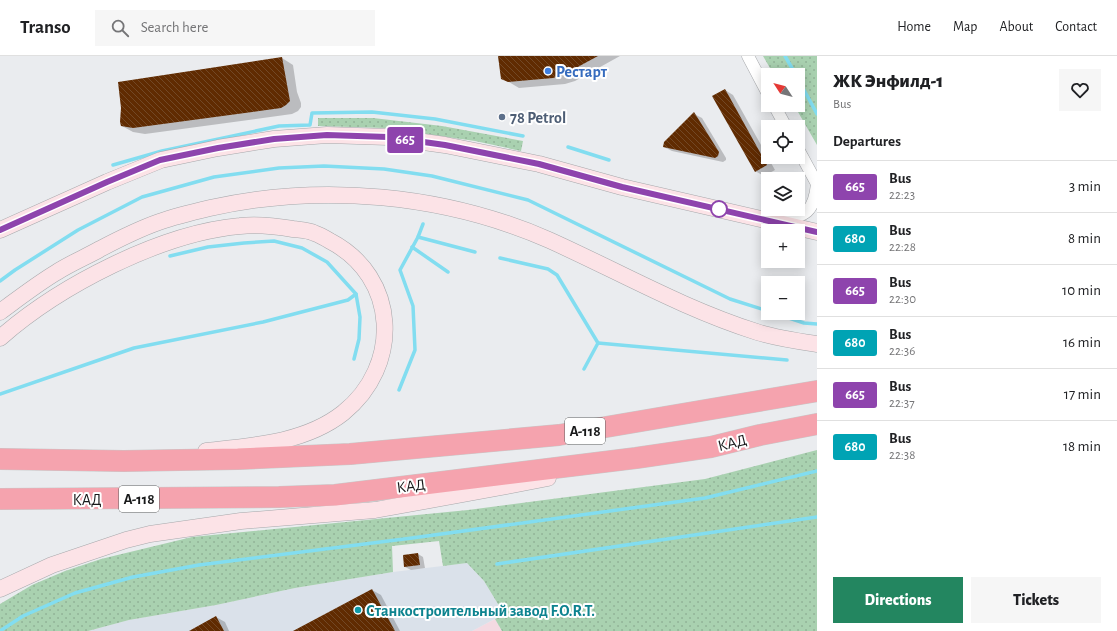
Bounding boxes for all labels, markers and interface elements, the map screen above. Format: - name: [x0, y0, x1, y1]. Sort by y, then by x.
- search box: [95, 10, 375, 46]
- icon: search: [109, 17, 131, 39]
- text: Transo: [20, 18, 71, 37]
- text: Search here: [141, 20, 208, 35]
- text: Home: [897, 20, 931, 34]
- text: Map: [953, 20, 977, 34]
- text: About: [999, 20, 1033, 34]
- text: Contact: [1055, 20, 1097, 34]
- place label: Рестарт: [556, 64, 608, 80]
- marker: Рестарт: [543, 66, 553, 76]
- north arrow: [761, 68, 805, 112]
- map controls: [761, 68, 805, 320]
- button: heart: [1059, 69, 1101, 111]
- text: ЖК Энфилд-1: [833, 72, 943, 91]
- text: Bus: [833, 98, 851, 111]
- place label: 78 Petrol: [510, 110, 566, 126]
- marker: 78 Petrol: [497, 112, 507, 122]
- button: locate: [761, 120, 805, 164]
- line badge: 665: [382, 127, 428, 153]
- text: 665: [395, 133, 415, 147]
- text: Departures: [833, 134, 901, 149]
- text: Bus: [889, 171, 911, 186]
- button: layers: [761, 172, 805, 216]
- text: 3 min: [1069, 179, 1101, 194]
- text: 665: [845, 180, 865, 194]
- text: 22:23: [889, 189, 915, 202]
- unlabelled marker: [710, 200, 728, 218]
- text: Bus: [889, 223, 911, 238]
- button: +: [761, 224, 805, 268]
- text: 8 min: [1068, 231, 1101, 246]
- text: 680: [845, 232, 865, 246]
- text: 22:28: [889, 241, 916, 254]
- text: Bus: [889, 275, 911, 290]
- button: −: [761, 276, 805, 320]
- text: 10 min: [1062, 283, 1101, 298]
- text: 665: [845, 284, 865, 298]
- text: 22:30: [889, 293, 916, 306]
- text: Bus: [889, 327, 911, 342]
- text: 16 min: [1063, 335, 1101, 350]
- text: 680: [845, 336, 865, 350]
- text: 22:36: [889, 345, 915, 358]
- text: Bus: [889, 379, 911, 394]
- text: 17 min: [1064, 387, 1101, 402]
- text: 665: [845, 388, 865, 402]
- text: 22:37: [889, 397, 915, 410]
- road number: А-118: [565, 418, 605, 444]
- text: Bus: [889, 431, 911, 446]
- street label: КАД: [716, 432, 748, 454]
- text: 18 min: [1063, 439, 1101, 454]
- text: 680: [845, 440, 865, 454]
- text: 22:38: [889, 449, 915, 462]
- street label: КАД: [396, 476, 427, 496]
- road number: А-118: [119, 486, 159, 512]
- street label: КАД: [72, 492, 102, 508]
- button: Directions: [833, 577, 963, 623]
- button: Tickets: [971, 577, 1101, 623]
- place label: Станкостроительный завод F.O.R.T.: [366, 603, 595, 619]
- marker: Станкостроительный завод F.O.R.T.: [353, 605, 363, 615]

